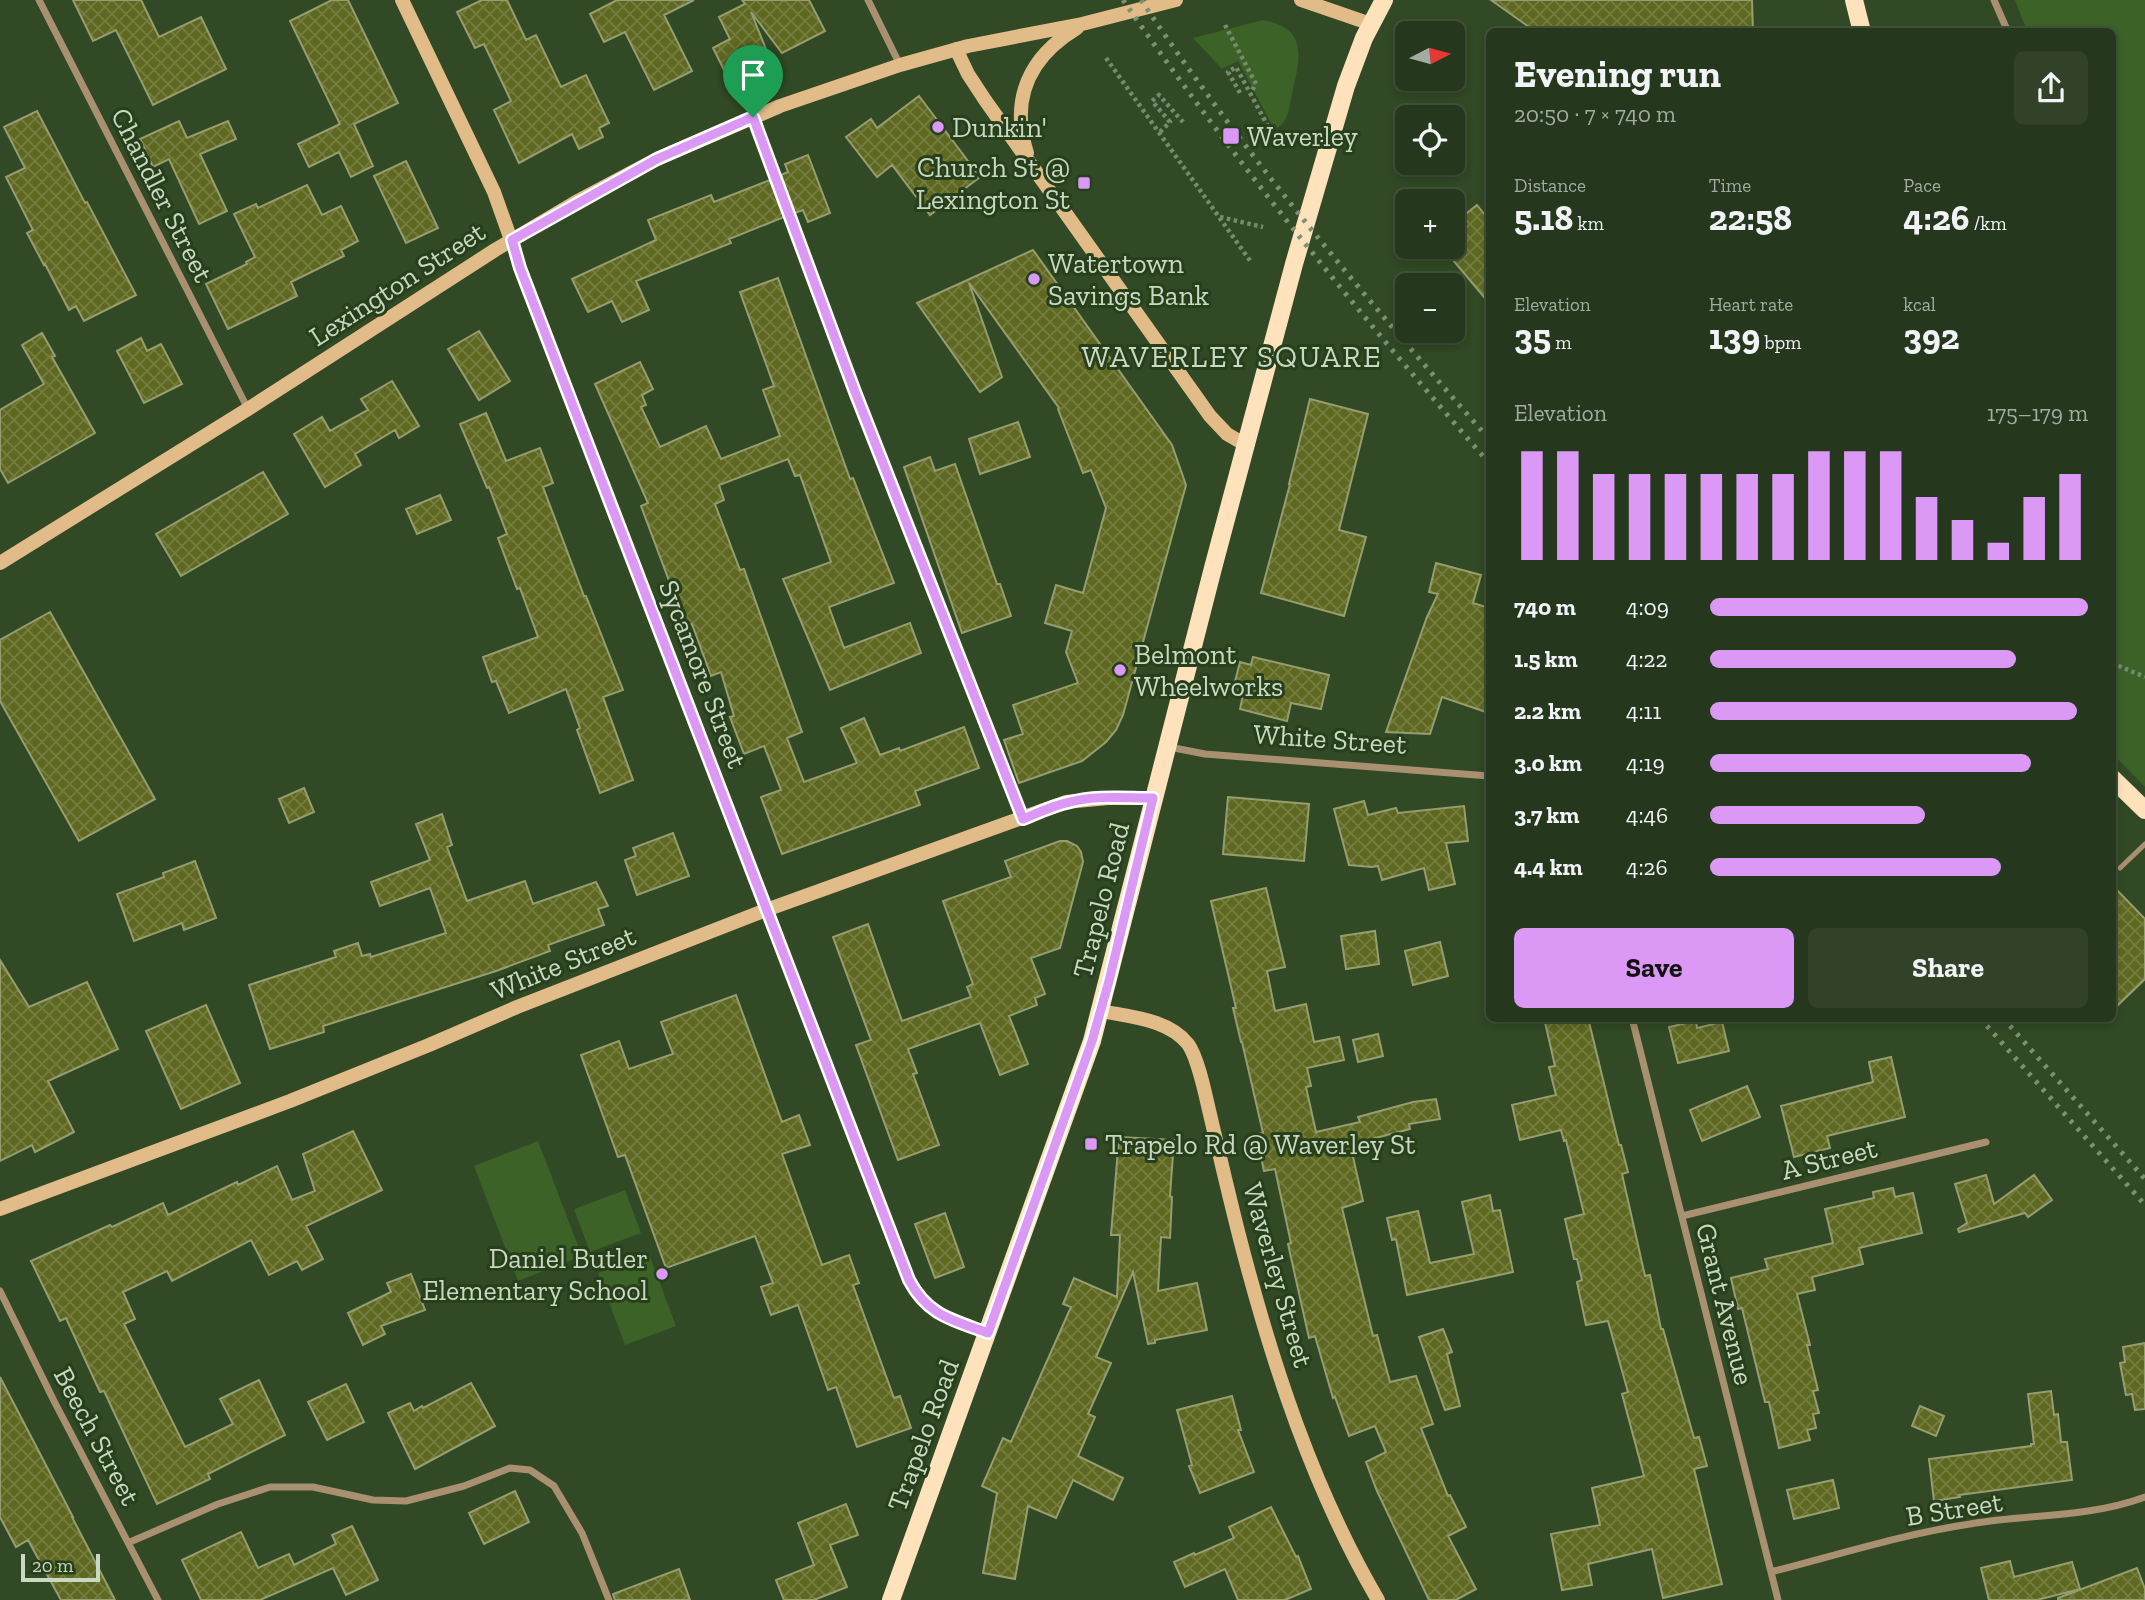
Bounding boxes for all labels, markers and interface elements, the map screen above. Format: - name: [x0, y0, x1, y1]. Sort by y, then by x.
- north arrow: [1395, 21, 1465, 91]
- map controls: [1395, 21, 1465, 343]
- pin: [723, 45, 783, 117]
- text: Evening run: [1514, 51, 1721, 97]
- button: share: [2014, 51, 2088, 125]
- icon: arrive: [734, 56, 772, 94]
- text: 20:50 · 7 × 740 m: [1514, 100, 1676, 128]
- street label: Chandler Street: [104, 103, 220, 288]
- button: locate: [1395, 105, 1465, 175]
- place label: Dunkin': [952, 111, 1047, 144]
- marker: Dunkin': [930, 119, 946, 135]
- place label: Waverley: [1247, 120, 1358, 153]
- marker: Waverley: [1221, 126, 1241, 146]
- place label: Church St @ Lexington St: [916, 151, 1071, 216]
- text: Distance: [1514, 174, 1586, 197]
- text: Time: [1709, 174, 1751, 197]
- text: Pace: [1903, 174, 1941, 197]
- marker: Church St @ Lexington St: [1076, 175, 1092, 191]
- button: +: [1395, 189, 1465, 259]
- text: 5.18: [1514, 197, 1573, 239]
- text: 22:58: [1709, 197, 1792, 239]
- text: 4:26: [1903, 197, 1970, 239]
- text: km: [1573, 212, 1604, 235]
- text: /km: [1970, 212, 2007, 235]
- street label: Lexington Street: [303, 215, 491, 353]
- place label: Watertown Savings Bank: [1048, 247, 1209, 312]
- marker: Watertown Savings Bank: [1026, 271, 1042, 287]
- button: −: [1395, 273, 1465, 343]
- text: Elevation: [1514, 293, 1591, 316]
- text: Heart rate: [1709, 293, 1793, 316]
- text: kcal: [1903, 293, 1936, 316]
- text: 35: [1514, 316, 1551, 358]
- text: 139: [1709, 316, 1760, 358]
- text: 392: [1903, 316, 1960, 358]
- text: m: [1551, 331, 1572, 354]
- text: bpm: [1760, 331, 1802, 354]
- district label: WAVERLEY SQUARE: [1081, 339, 1383, 375]
- text: Elevation: [1514, 399, 1607, 427]
- text: 175–179 m: [1987, 399, 2088, 427]
- street label: Sycamore Street: [652, 575, 754, 773]
- text: 740 m: [1514, 593, 1576, 621]
- text: 4:09: [1626, 593, 1669, 621]
- place label: Belmont Wheelworks: [1134, 638, 1283, 703]
- text: 1.5 km: [1514, 645, 1578, 673]
- text: 4:22: [1626, 645, 1667, 673]
- marker: Belmont Wheelworks: [1112, 662, 1128, 678]
- text: 2.2 km: [1514, 697, 1581, 725]
- text: 4:11: [1626, 697, 1661, 725]
- street label: White Street: [1252, 717, 1408, 761]
- text: 3.0 km: [1514, 749, 1582, 777]
- text: 4:19: [1626, 749, 1665, 777]
- text: 3.7 km: [1514, 801, 1579, 829]
- text: 4:46: [1626, 801, 1668, 829]
- street label: Trapelo Road: [1066, 819, 1136, 981]
- text: 4.4 km: [1514, 853, 1583, 881]
- text: 4:26: [1626, 853, 1668, 881]
- street label: White Street: [486, 919, 641, 1007]
- button: Save: [1514, 928, 1794, 1008]
- button: Share: [1808, 928, 2088, 1008]
- place label: Trapelo Rd @ Waverley St: [1105, 1128, 1416, 1161]
- street label: A Street: [1778, 1131, 1881, 1187]
- marker: Trapelo Rd @ Waverley St: [1083, 1136, 1099, 1152]
- street label: Waverley Street: [1236, 1179, 1320, 1372]
- street label: Grant Avenue: [1689, 1220, 1761, 1388]
- place label: Daniel Butler Elementary School: [422, 1242, 648, 1307]
- marker: Daniel Butler Elementary School: [654, 1266, 670, 1282]
- street label: Trapelo Road: [880, 1355, 966, 1515]
- street label: Beech Street: [47, 1361, 147, 1511]
- street label: B Street: [1903, 1485, 2005, 1533]
- scale bar: [21, 1551, 100, 1583]
- text: 20 m: [32, 1554, 73, 1577]

